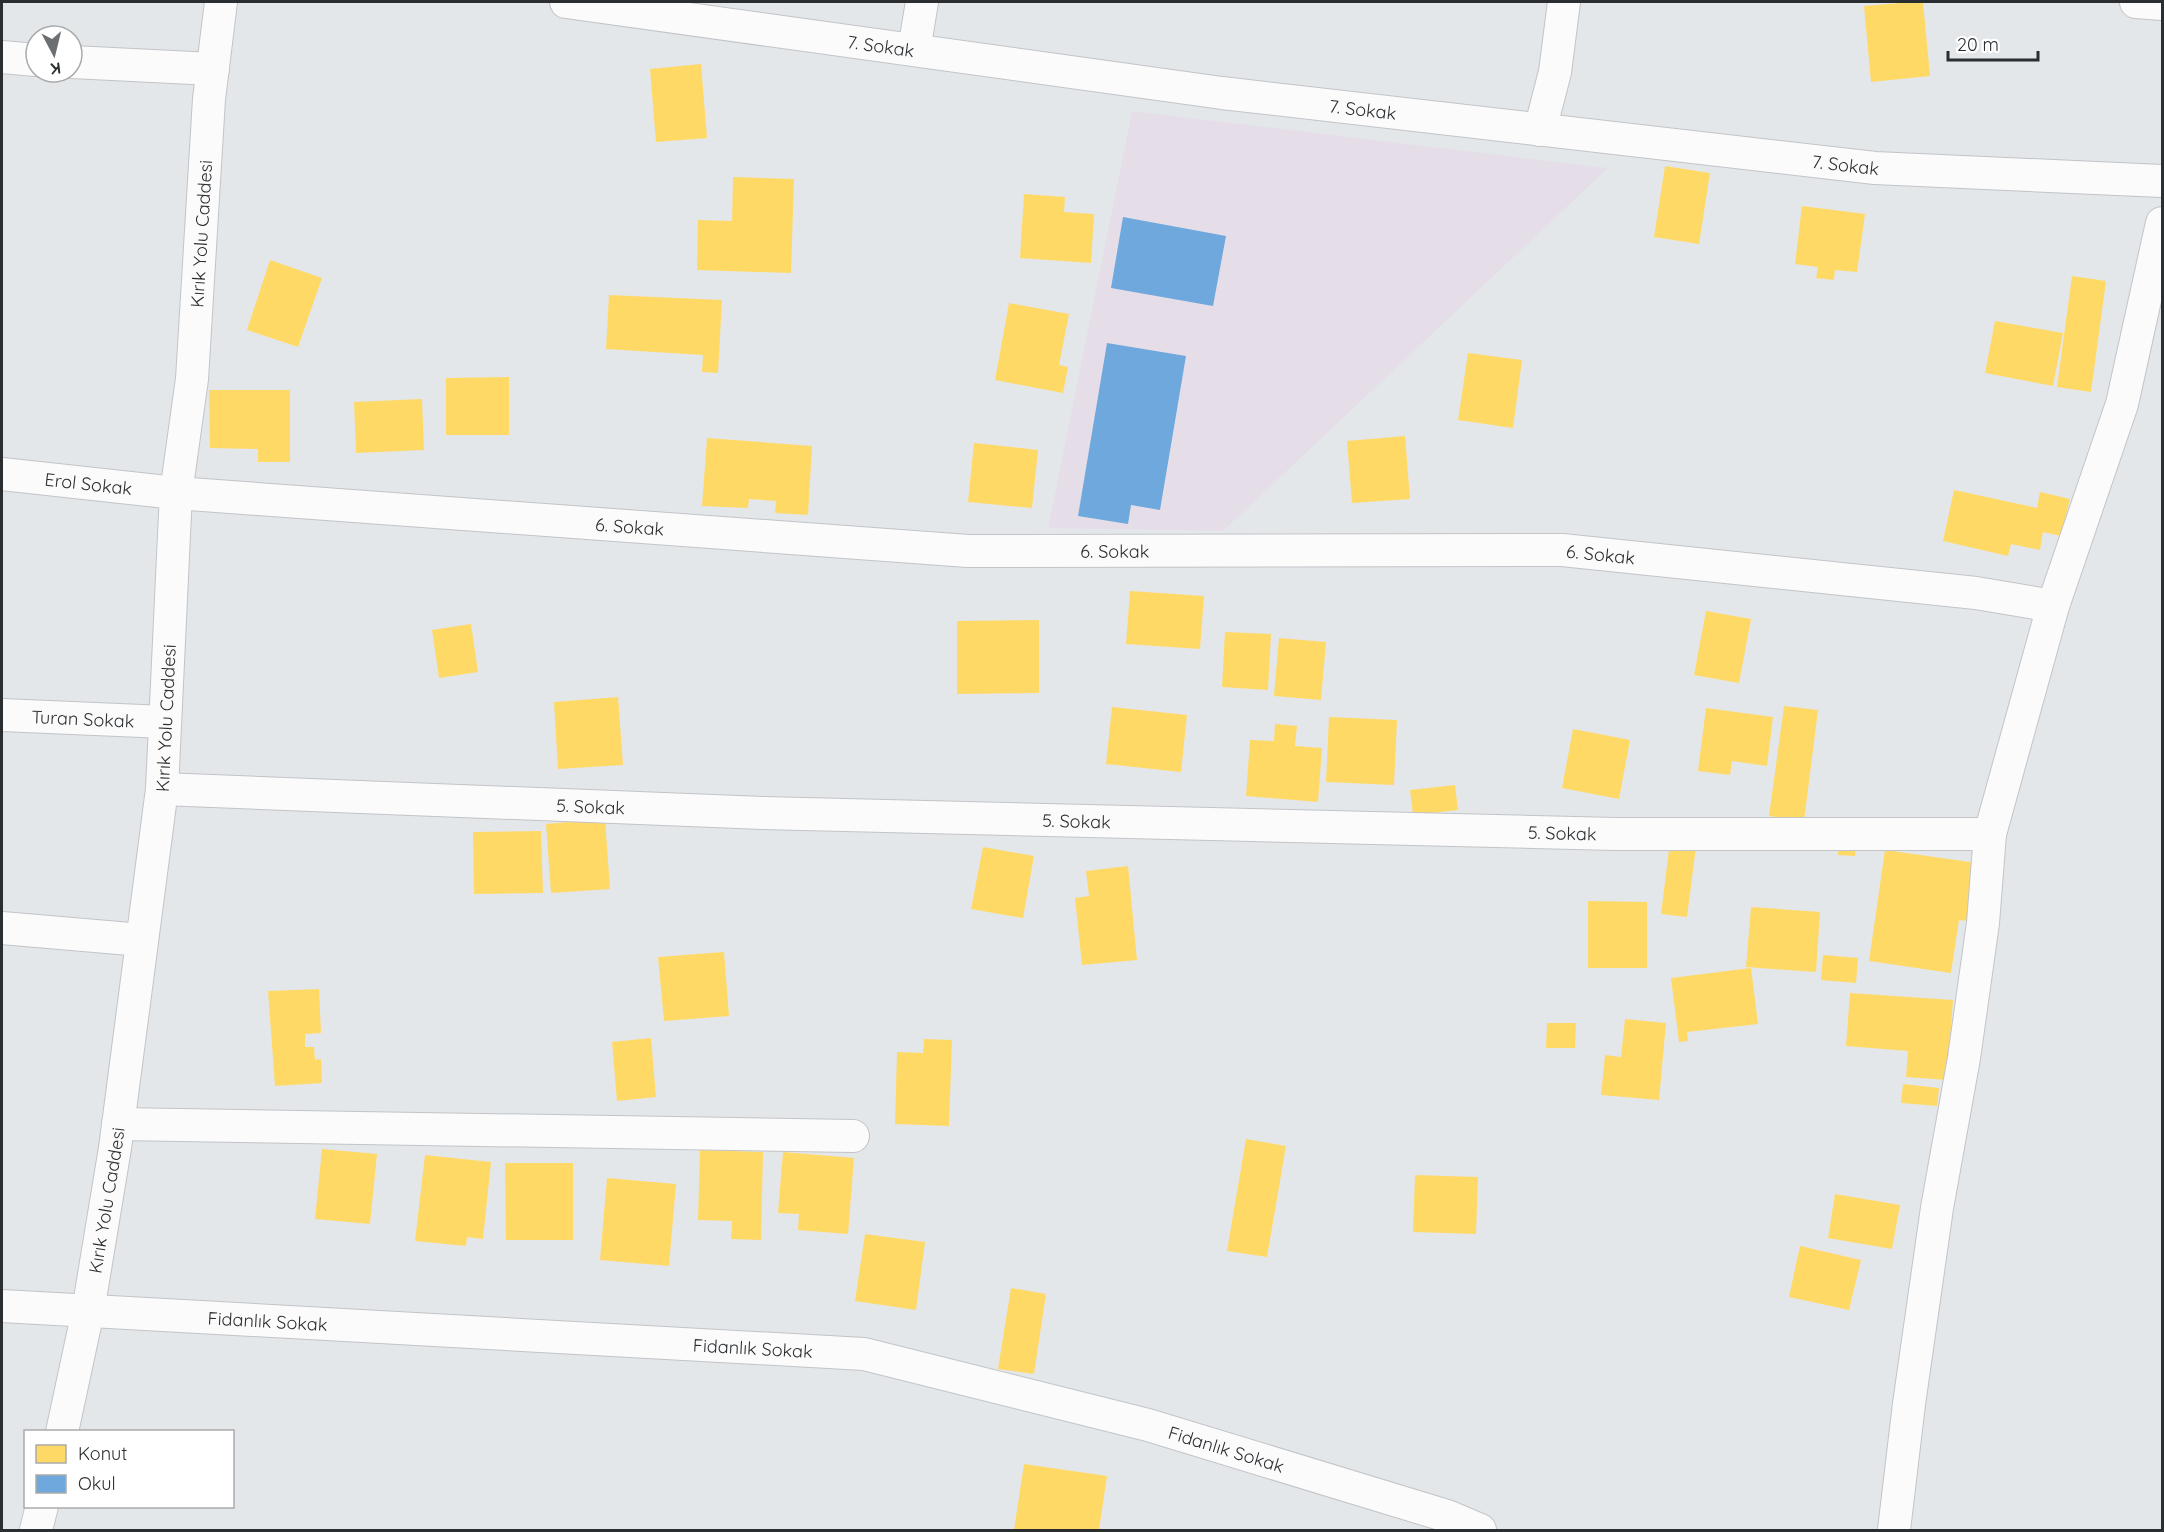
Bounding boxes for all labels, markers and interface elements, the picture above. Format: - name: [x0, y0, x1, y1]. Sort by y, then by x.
- north arrow: [24, 24, 84, 84]
- scale bar: [1948, 24, 2038, 62]
- street label: 7. Sokak: [846, 30, 916, 62]
- text: 20 m: [1957, 33, 1999, 56]
- text: K: [49, 58, 62, 79]
- street label: 7. Sokak: [1328, 94, 1398, 124]
- street label: 7. Sokak: [1811, 149, 1880, 180]
- street label: Kırık Yolu Caddesi: [185, 159, 217, 308]
- street label: Erol Sokak: [44, 467, 133, 500]
- street label: 6. Sokak: [595, 512, 665, 540]
- street label: 6. Sokak: [1080, 539, 1149, 562]
- street label: 6. Sokak: [1565, 539, 1636, 569]
- street label: Kırık Yolu Caddesi: [150, 644, 180, 793]
- street label: Turan Sokak: [31, 705, 135, 732]
- street label: 5. Sokak: [556, 793, 625, 819]
- street label: 5. Sokak: [1042, 808, 1111, 833]
- street label: 5. Sokak: [1528, 820, 1597, 845]
- street label: Kırık Yolu Caddesi: [83, 1126, 129, 1275]
- street label: Fidanlık Sokak: [207, 1306, 328, 1336]
- street label: Fidanlık Sokak: [692, 1333, 813, 1363]
- street label: Fidanlık Sokak: [1166, 1420, 1287, 1477]
- legend: [24, 1430, 234, 1508]
- text: Konut: [78, 1442, 127, 1465]
- text: Okul: [78, 1472, 116, 1495]

